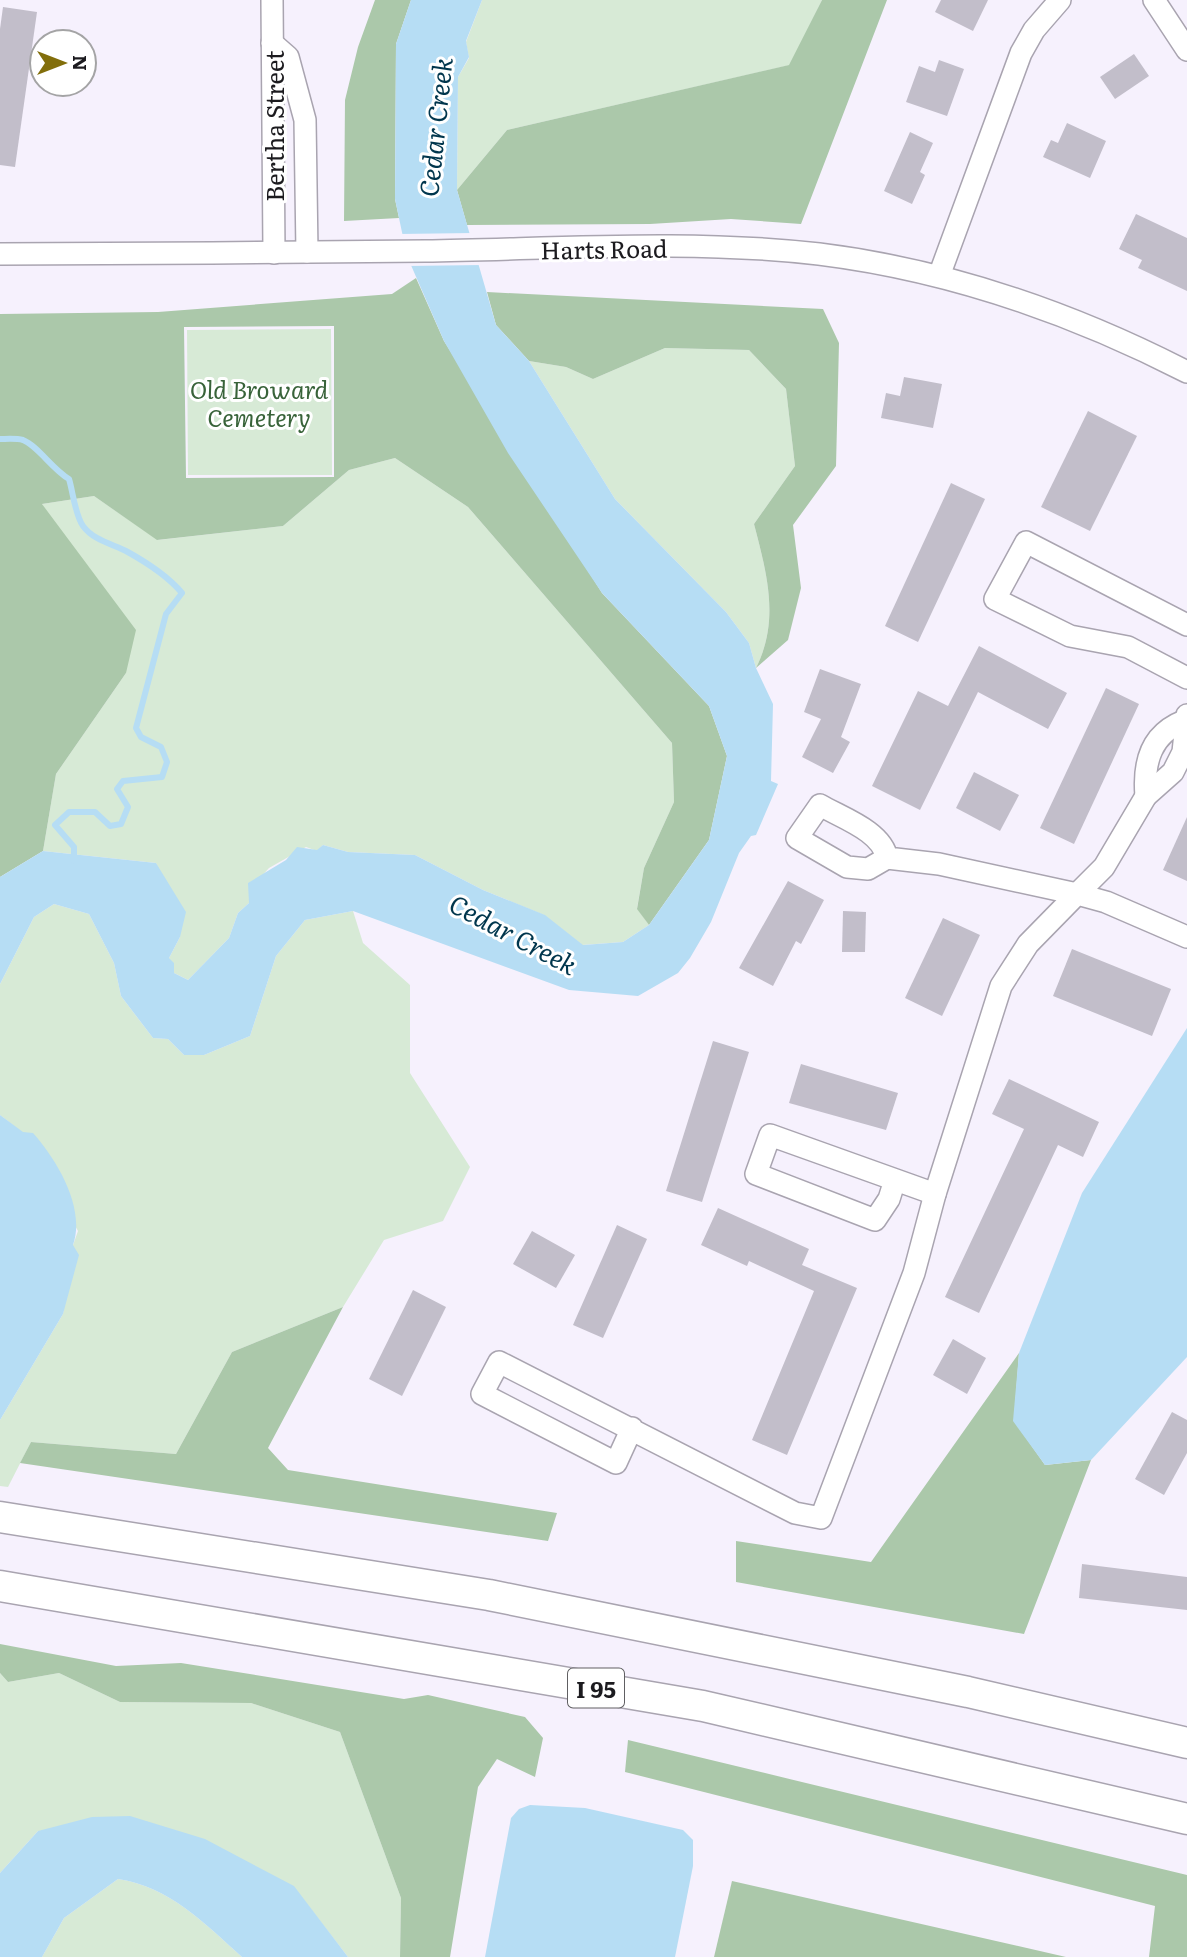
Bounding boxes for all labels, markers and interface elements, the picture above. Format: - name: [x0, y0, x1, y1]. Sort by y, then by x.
- north arrow: [28, 28, 98, 98]
- street label: Bertha Street: [256, 50, 291, 202]
- text: N: [67, 55, 95, 71]
- water label: Cedar Creek: [407, 55, 461, 199]
- street label: Harts Road: [540, 229, 668, 267]
- park label: Old Broward Cemetery: [190, 371, 329, 434]
- water label: Cedar Creek: [443, 883, 586, 983]
- road number: I 95: [568, 1668, 624, 1708]

